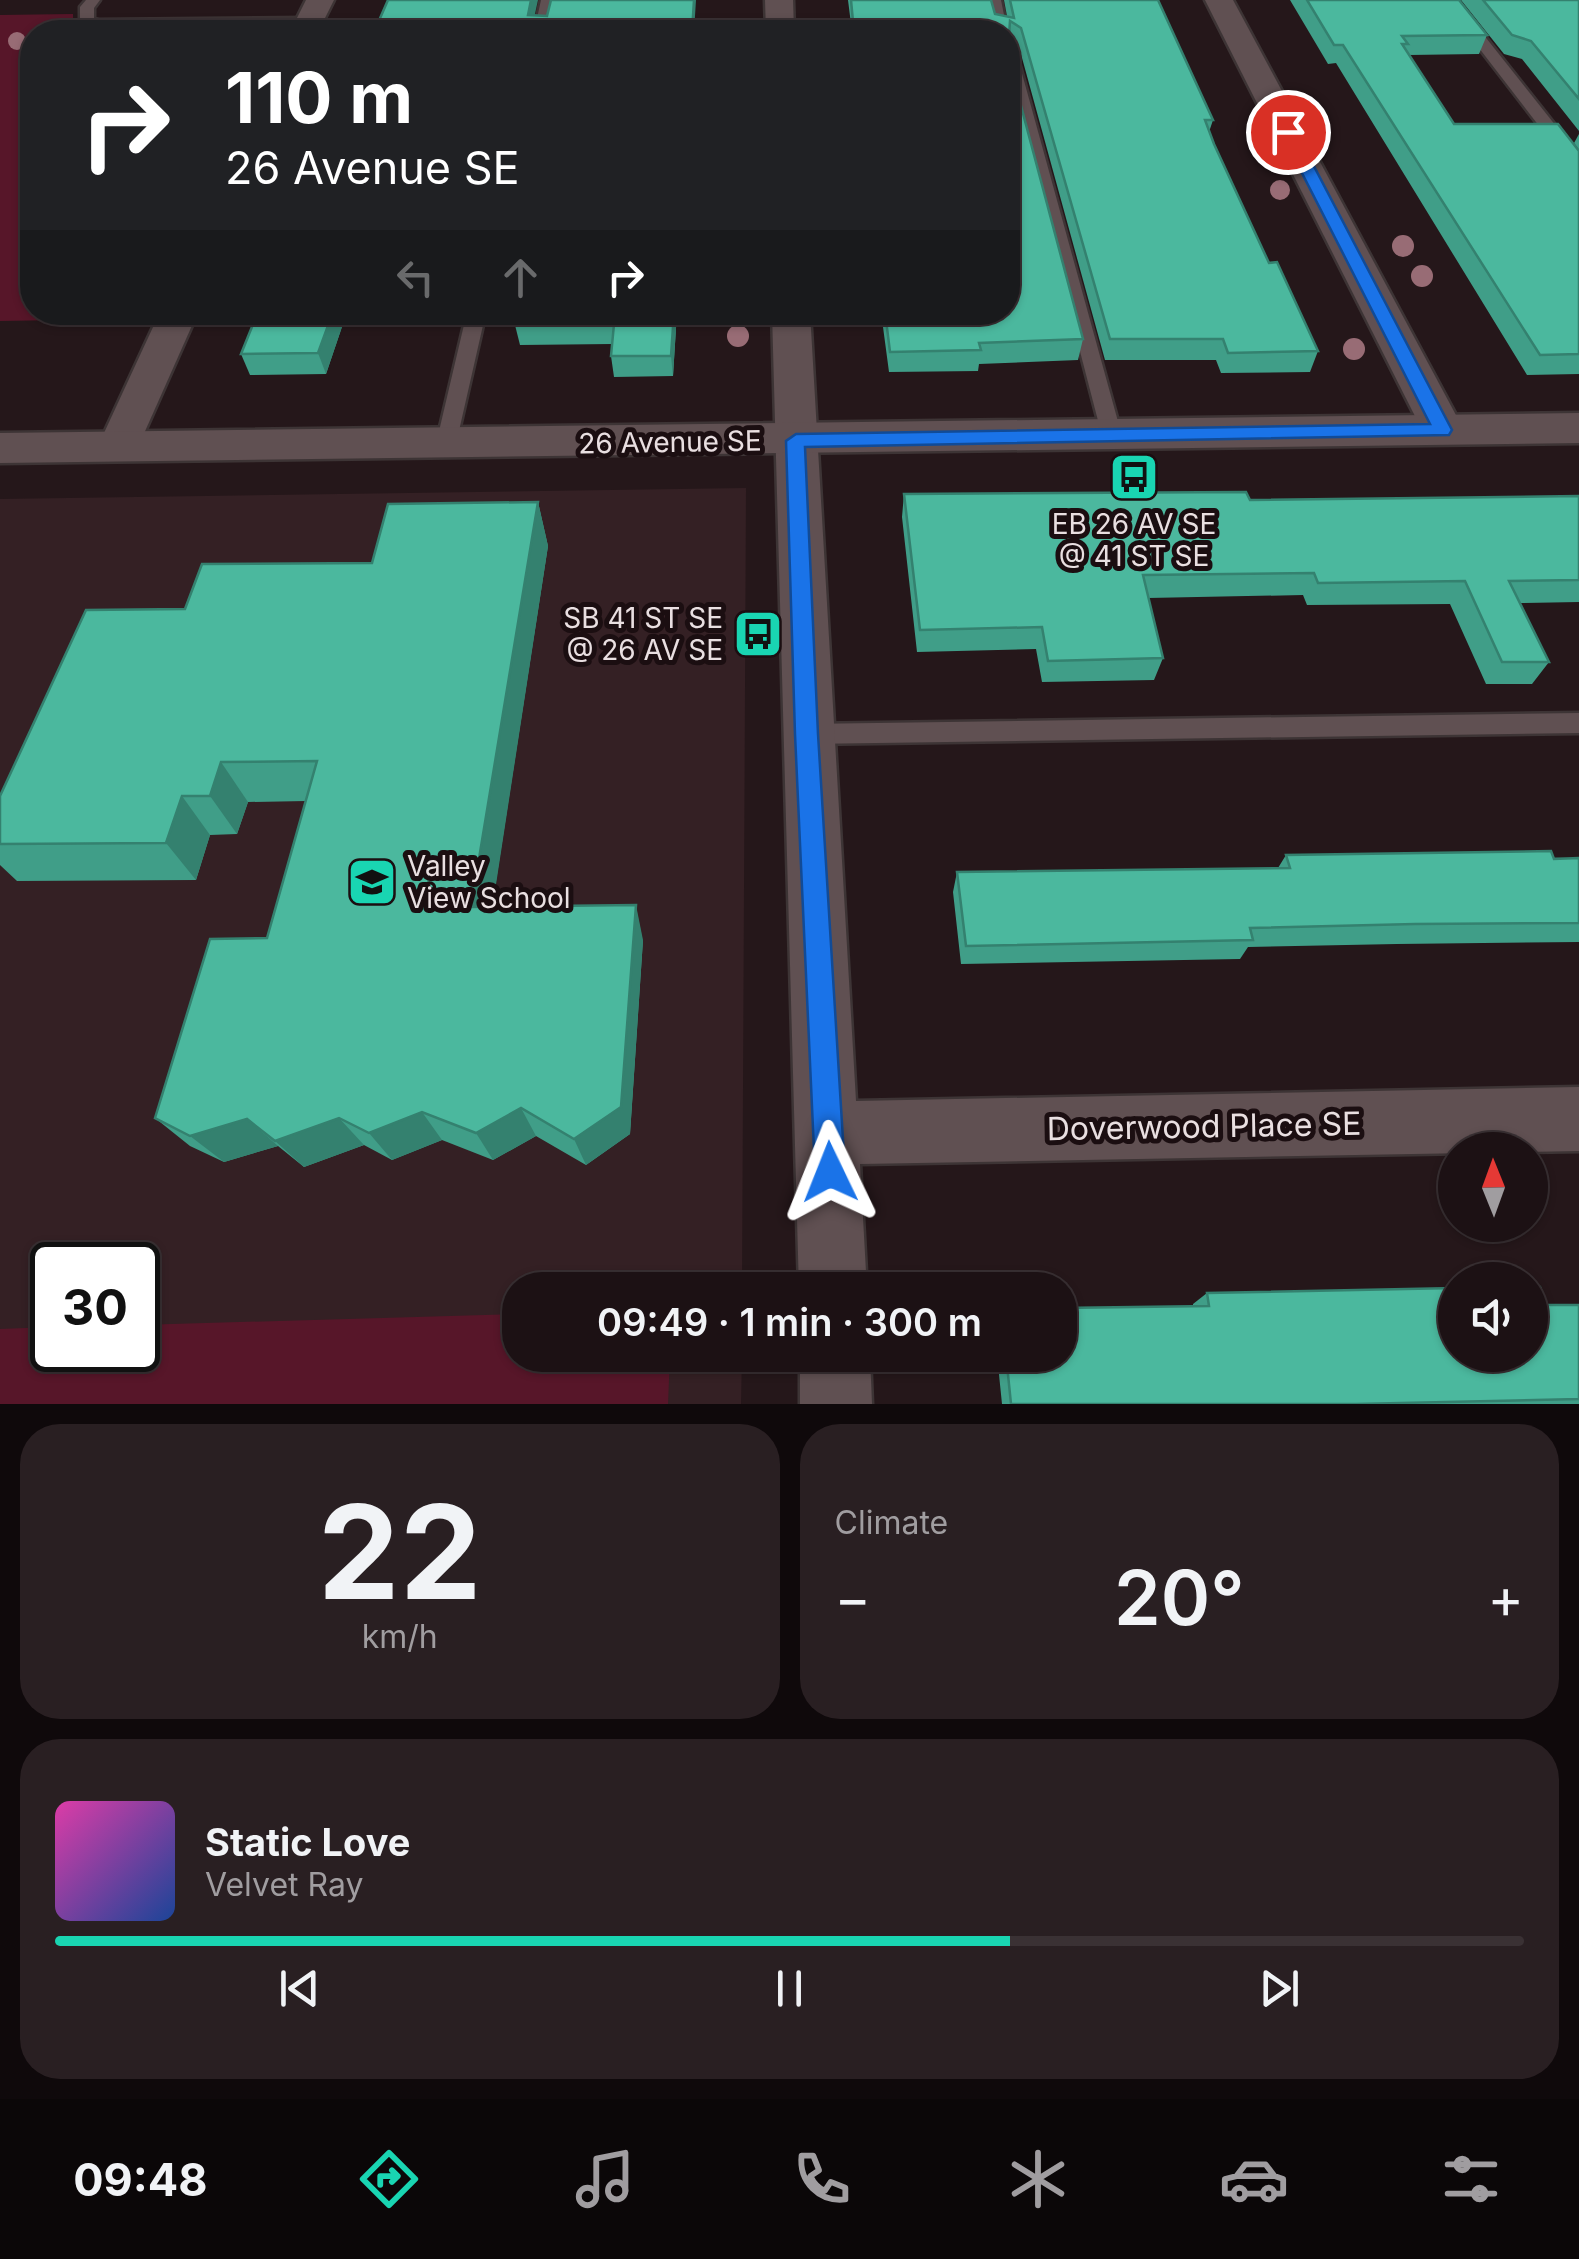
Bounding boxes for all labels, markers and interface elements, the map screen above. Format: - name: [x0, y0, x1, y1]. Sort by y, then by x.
- text: 110 m: [225, 55, 413, 140]
- icon: right: [60, 60, 190, 190]
- pin: [1246, 90, 1331, 175]
- icon: arrive: [1261, 105, 1316, 160]
- text: 26 Avenue SE: [225, 140, 520, 195]
- icon: left: [388, 250, 443, 305]
- icon: ahead: [493, 250, 548, 305]
- icon: right: [598, 250, 653, 305]
- street label: 26 Avenue SE: [578, 423, 762, 461]
- bus stop icon: EB 26 AV SE @ 41 ST SE: [1108, 451, 1160, 503]
- place label: EB 26 AV SE @ 41 ST SE: [1052, 507, 1216, 573]
- place label: SB 41 ST SE @ 26 AV SE: [563, 601, 723, 667]
- bus stop icon: SB 41 ST SE @ 26 AV SE: [732, 608, 784, 660]
- place label: Valley View School: [407, 849, 571, 915]
- school or university icon: Valley View School: [346, 856, 398, 908]
- street label: Doverwood Place SE: [1046, 1104, 1362, 1148]
- position arrow: [778, 1120, 882, 1224]
- north arrow: [1438, 1132, 1548, 1242]
- map controls: [1438, 1132, 1548, 1372]
- speed limit sign: 30: [30, 1242, 160, 1372]
- button: sound: [1438, 1262, 1548, 1372]
- text: 09:49 · 1 min · 300 m: [597, 1299, 982, 1345]
- text: 22: [318, 1473, 482, 1630]
- text: Climate: [835, 1503, 948, 1542]
- text: 20°: [1114, 1552, 1245, 1643]
- text: −: [835, 1565, 871, 1631]
- text: +: [1488, 1565, 1524, 1631]
- text: km/h: [362, 1617, 438, 1656]
- text: Static Love: [205, 1819, 410, 1865]
- text: Velvet Ray: [205, 1865, 363, 1904]
- icon: previous: [272, 1961, 327, 2016]
- icon: pause: [762, 1961, 817, 2016]
- icon: next: [1252, 1961, 1307, 2016]
- icon: directions: [354, 2144, 424, 2214]
- icon: music: [570, 2144, 640, 2214]
- icon: phone: [787, 2144, 857, 2214]
- icon: climate: [1003, 2144, 1073, 2214]
- icon: car: [1219, 2144, 1289, 2214]
- icon: filters: [1436, 2144, 1506, 2214]
- text: 09:48: [73, 2152, 208, 2207]

